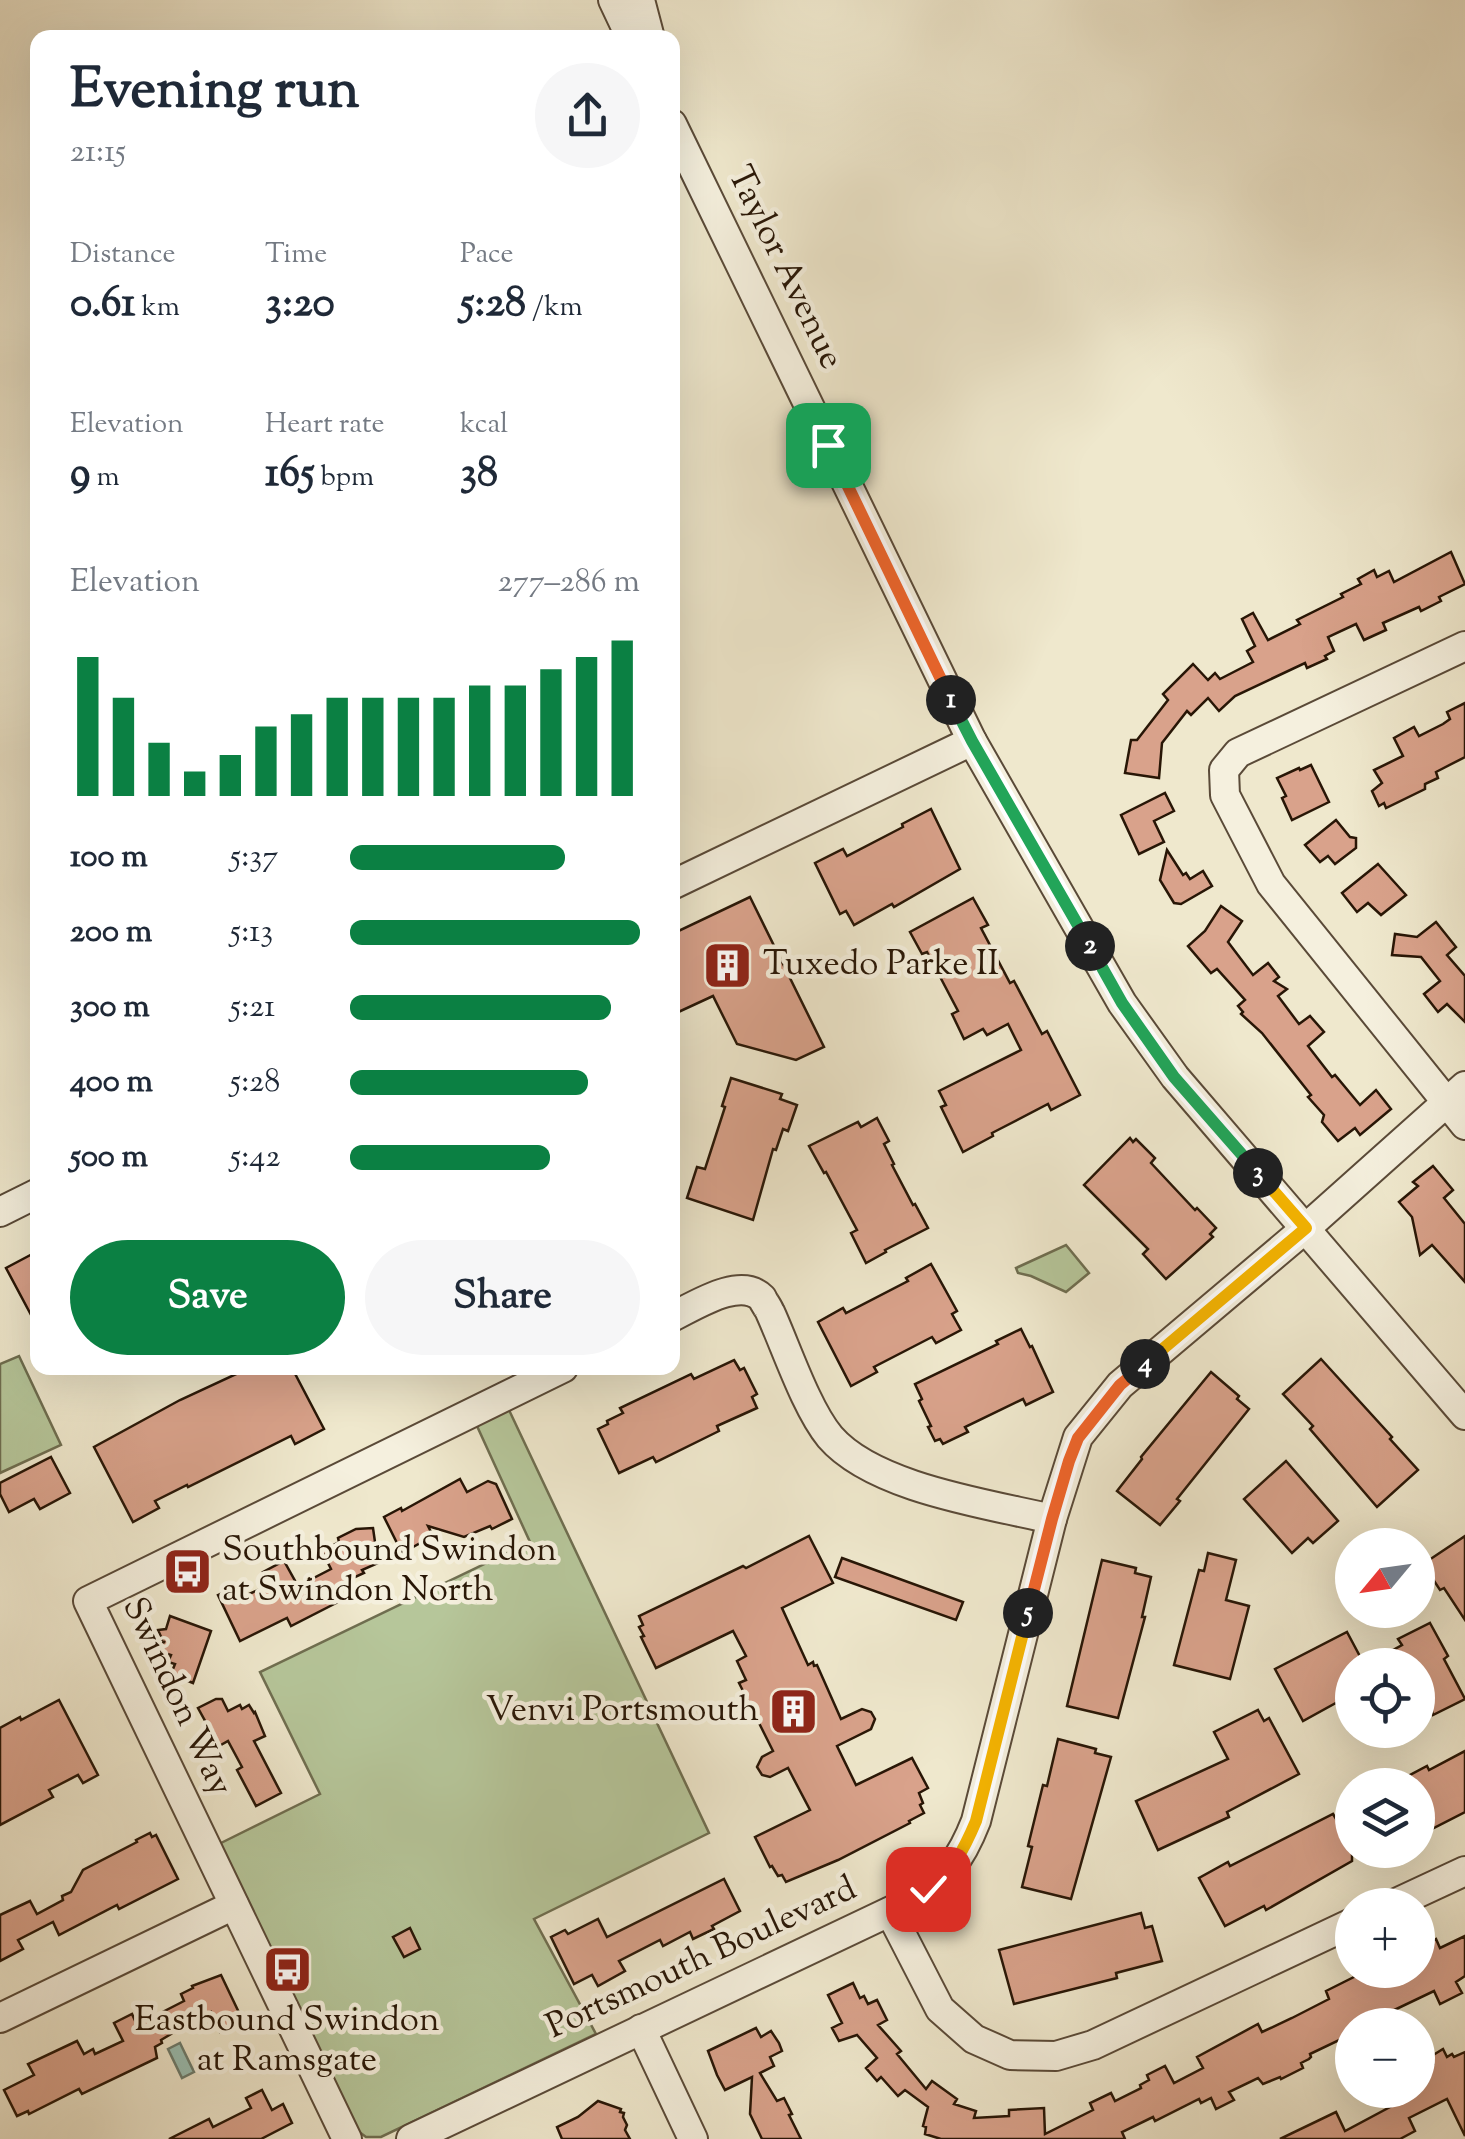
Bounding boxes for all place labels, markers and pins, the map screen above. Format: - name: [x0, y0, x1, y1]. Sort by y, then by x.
- pin: [786, 403, 871, 488]
- pin: 1: [926, 675, 976, 725]
- pin: 2: [1065, 921, 1115, 971]
- building icon: Tuxedo Parke II: [702, 939, 754, 991]
- place label: Tuxedo Parke II: [763, 940, 999, 991]
- pin: 3: [1233, 1148, 1283, 1198]
- pin: 4: [1120, 1339, 1170, 1389]
- place label: Southbound Swindon at Swindon North: [222, 1526, 557, 1617]
- bus stop icon: Southbound Swindon at Swindon North: [161, 1545, 213, 1597]
- pin: 5: [1003, 1588, 1053, 1638]
- building icon: Venvi Portsmouth: [768, 1685, 820, 1737]
- place label: Venvi Portsmouth: [486, 1686, 759, 1737]
- pin: [886, 1847, 971, 1932]
- bus stop icon: Eastbound Swindon at Ramsgate: [261, 1943, 313, 1995]
- place label: Eastbound Swindon at Ramsgate: [134, 1996, 440, 2087]

